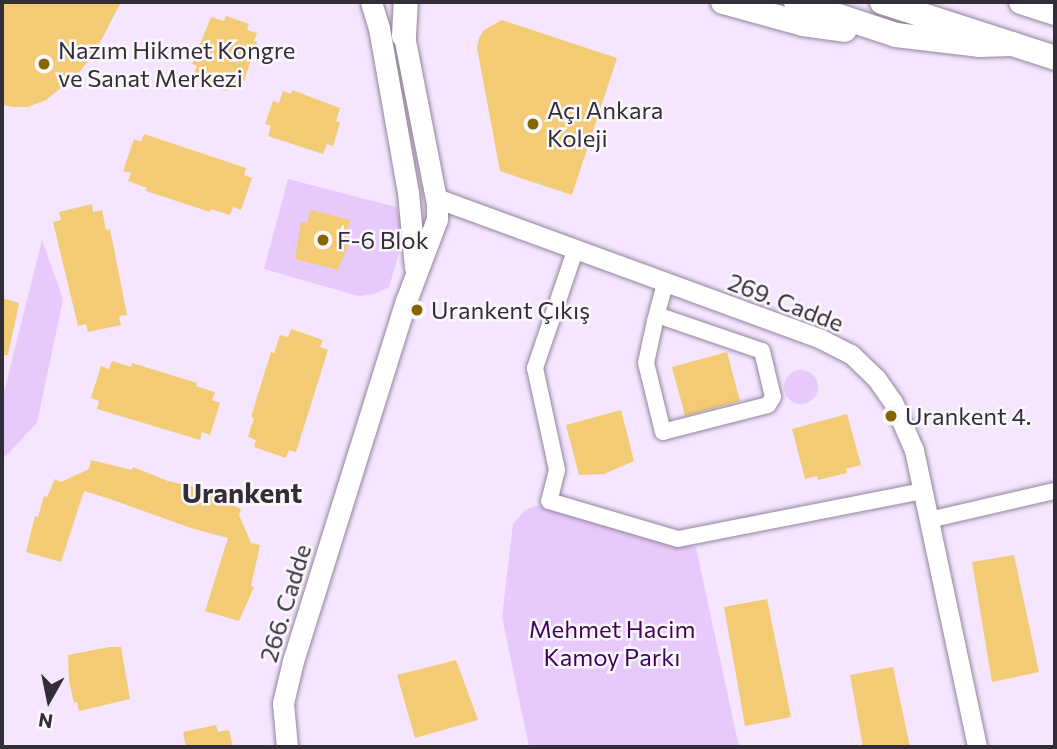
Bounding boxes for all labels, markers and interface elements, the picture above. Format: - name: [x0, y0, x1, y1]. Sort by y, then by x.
- place label: Nazım Hikmet Kongre ve Sanat Merkezi: [58, 36, 295, 92]
- marker: Nazım Hikmet Kongre ve Sanat Merkezi: [36, 56, 52, 72]
- place label: Açı Ankara Koleji: [547, 96, 663, 152]
- marker: Açı Ankara Koleji: [525, 116, 541, 132]
- place label: F-6 Blok: [337, 226, 429, 254]
- marker: F-6 Blok: [315, 232, 331, 248]
- street label: 269. Cadde: [724, 267, 848, 337]
- place label: Urankent Çıkış: [431, 296, 590, 324]
- marker: Urankent Çıkış: [409, 302, 425, 318]
- place label: Urankent 4.: [905, 402, 1031, 430]
- marker: Urankent 4.: [883, 408, 899, 424]
- district label: Urankent: [182, 475, 302, 509]
- street label: 266. Cadde: [253, 541, 317, 665]
- park label: Mehmet Hacim Kamoy Parkı: [529, 615, 695, 671]
- north arrow: [14, 665, 84, 735]
- text: N: [37, 709, 54, 734]

